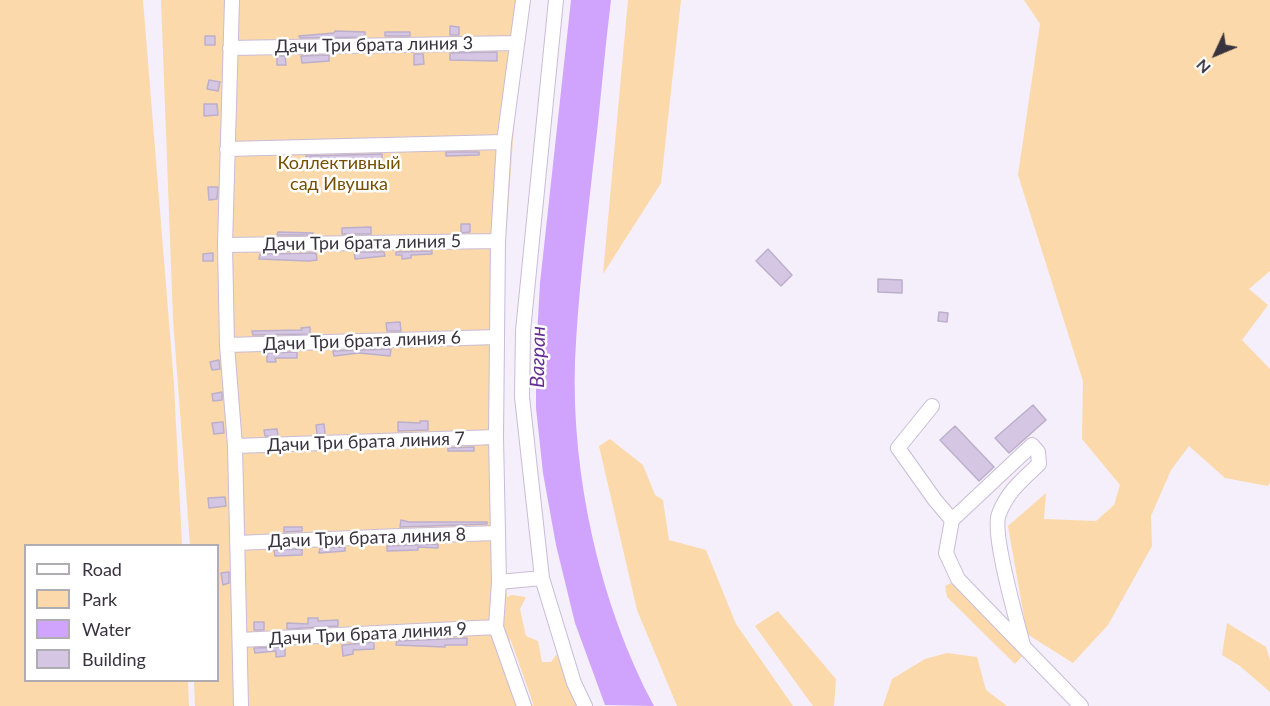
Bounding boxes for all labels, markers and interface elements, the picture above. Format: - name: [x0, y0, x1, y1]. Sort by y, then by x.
- north arrow: [1186, 24, 1246, 84]
- street label: Дачи Три брата линия 3: [275, 32, 473, 58]
- text: N: [1192, 56, 1214, 78]
- park label: Коллективный сад Ивушка: [277, 152, 401, 195]
- street label: Дачи Три брата линия 5: [263, 230, 461, 256]
- water label: Вагран: [525, 326, 551, 388]
- street label: Дачи Три брата линия 6: [263, 327, 461, 355]
- street label: Дачи Три брата линия 7: [267, 428, 465, 456]
- street label: Дачи Три брата линия 8: [268, 524, 466, 552]
- legend: [24, 544, 219, 682]
- text: Road: [82, 558, 122, 580]
- text: Park: [82, 588, 117, 610]
- text: Water: [82, 618, 131, 640]
- street label: Дачи Три брата линия 9: [268, 618, 468, 650]
- text: Building: [82, 648, 146, 670]

